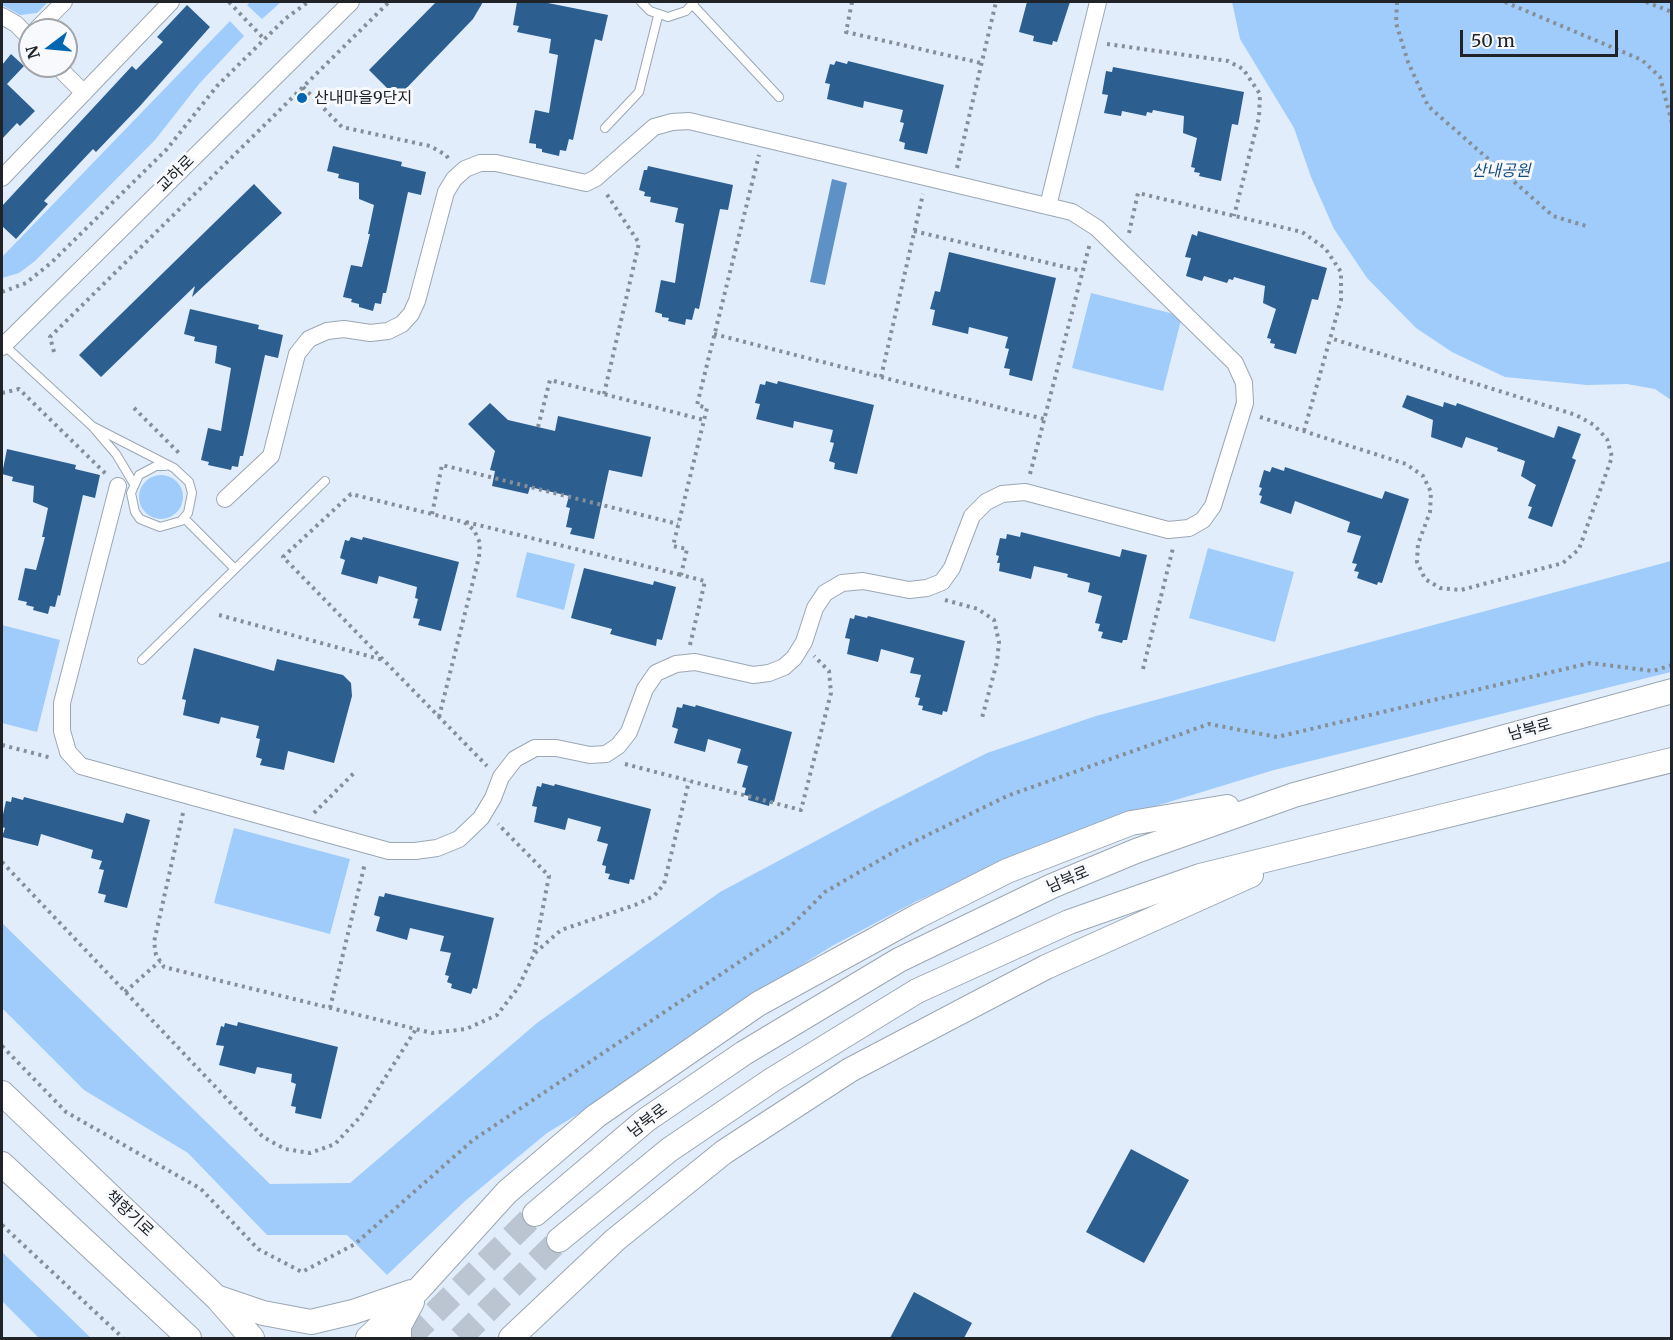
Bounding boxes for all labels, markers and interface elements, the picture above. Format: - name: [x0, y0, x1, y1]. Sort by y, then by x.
- north arrow: [18, 18, 78, 78]
- scale bar: [1463, 18, 1620, 56]
- text: 50 m: [1471, 29, 1515, 52]
- text: N: [21, 44, 44, 61]
- place label: 산내마을9단지: [314, 88, 412, 108]
- marker: 산내마을9단지: [295, 91, 309, 105]
- street label: 교하로: [154, 152, 198, 196]
- park label: 산내공원: [1472, 161, 1530, 181]
- street label: 남북로: [1506, 715, 1554, 745]
- street label: 남북로: [1044, 863, 1092, 897]
- street label: 남북로: [625, 1100, 671, 1142]
- street label: 책향기로: [101, 1187, 157, 1241]

